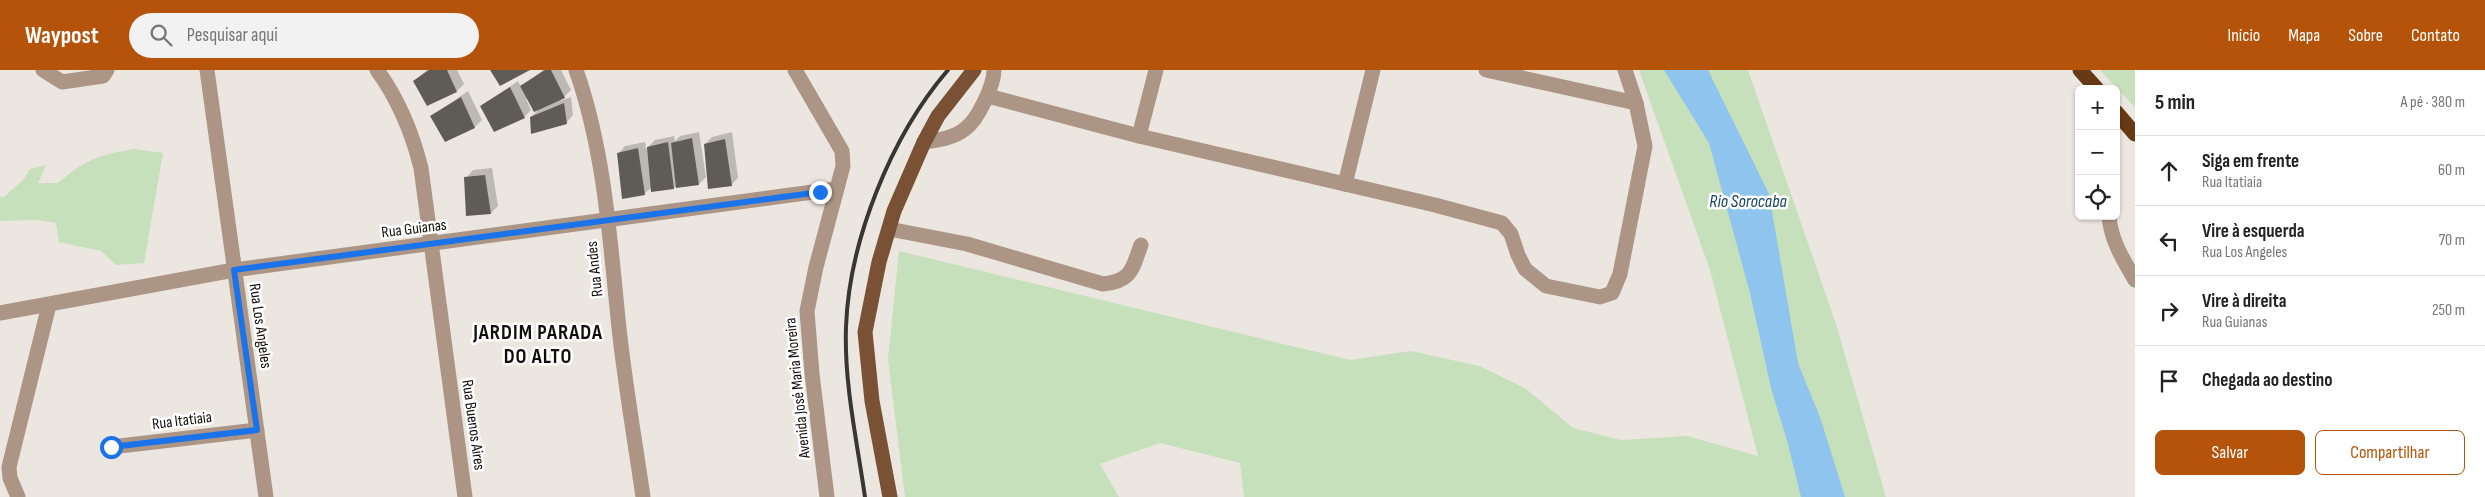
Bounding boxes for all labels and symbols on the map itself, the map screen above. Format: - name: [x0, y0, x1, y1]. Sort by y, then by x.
- route end: [809, 181, 832, 204]
- water label: Rio Sorocaba: [1709, 191, 1787, 212]
- street label: Rua Guianas: [380, 216, 448, 242]
- street label: Rua Andes: [583, 240, 607, 298]
- street label: Rua Los Angeles: [245, 282, 275, 370]
- street label: Avenida José Maria Moreira: [781, 317, 815, 460]
- district label: JARDIM PARADA DO ALTO: [472, 320, 603, 369]
- street label: Rua Buenos Aires: [457, 379, 489, 472]
- street label: Rua Itatiaia: [151, 408, 213, 434]
- route start: [100, 436, 123, 459]

